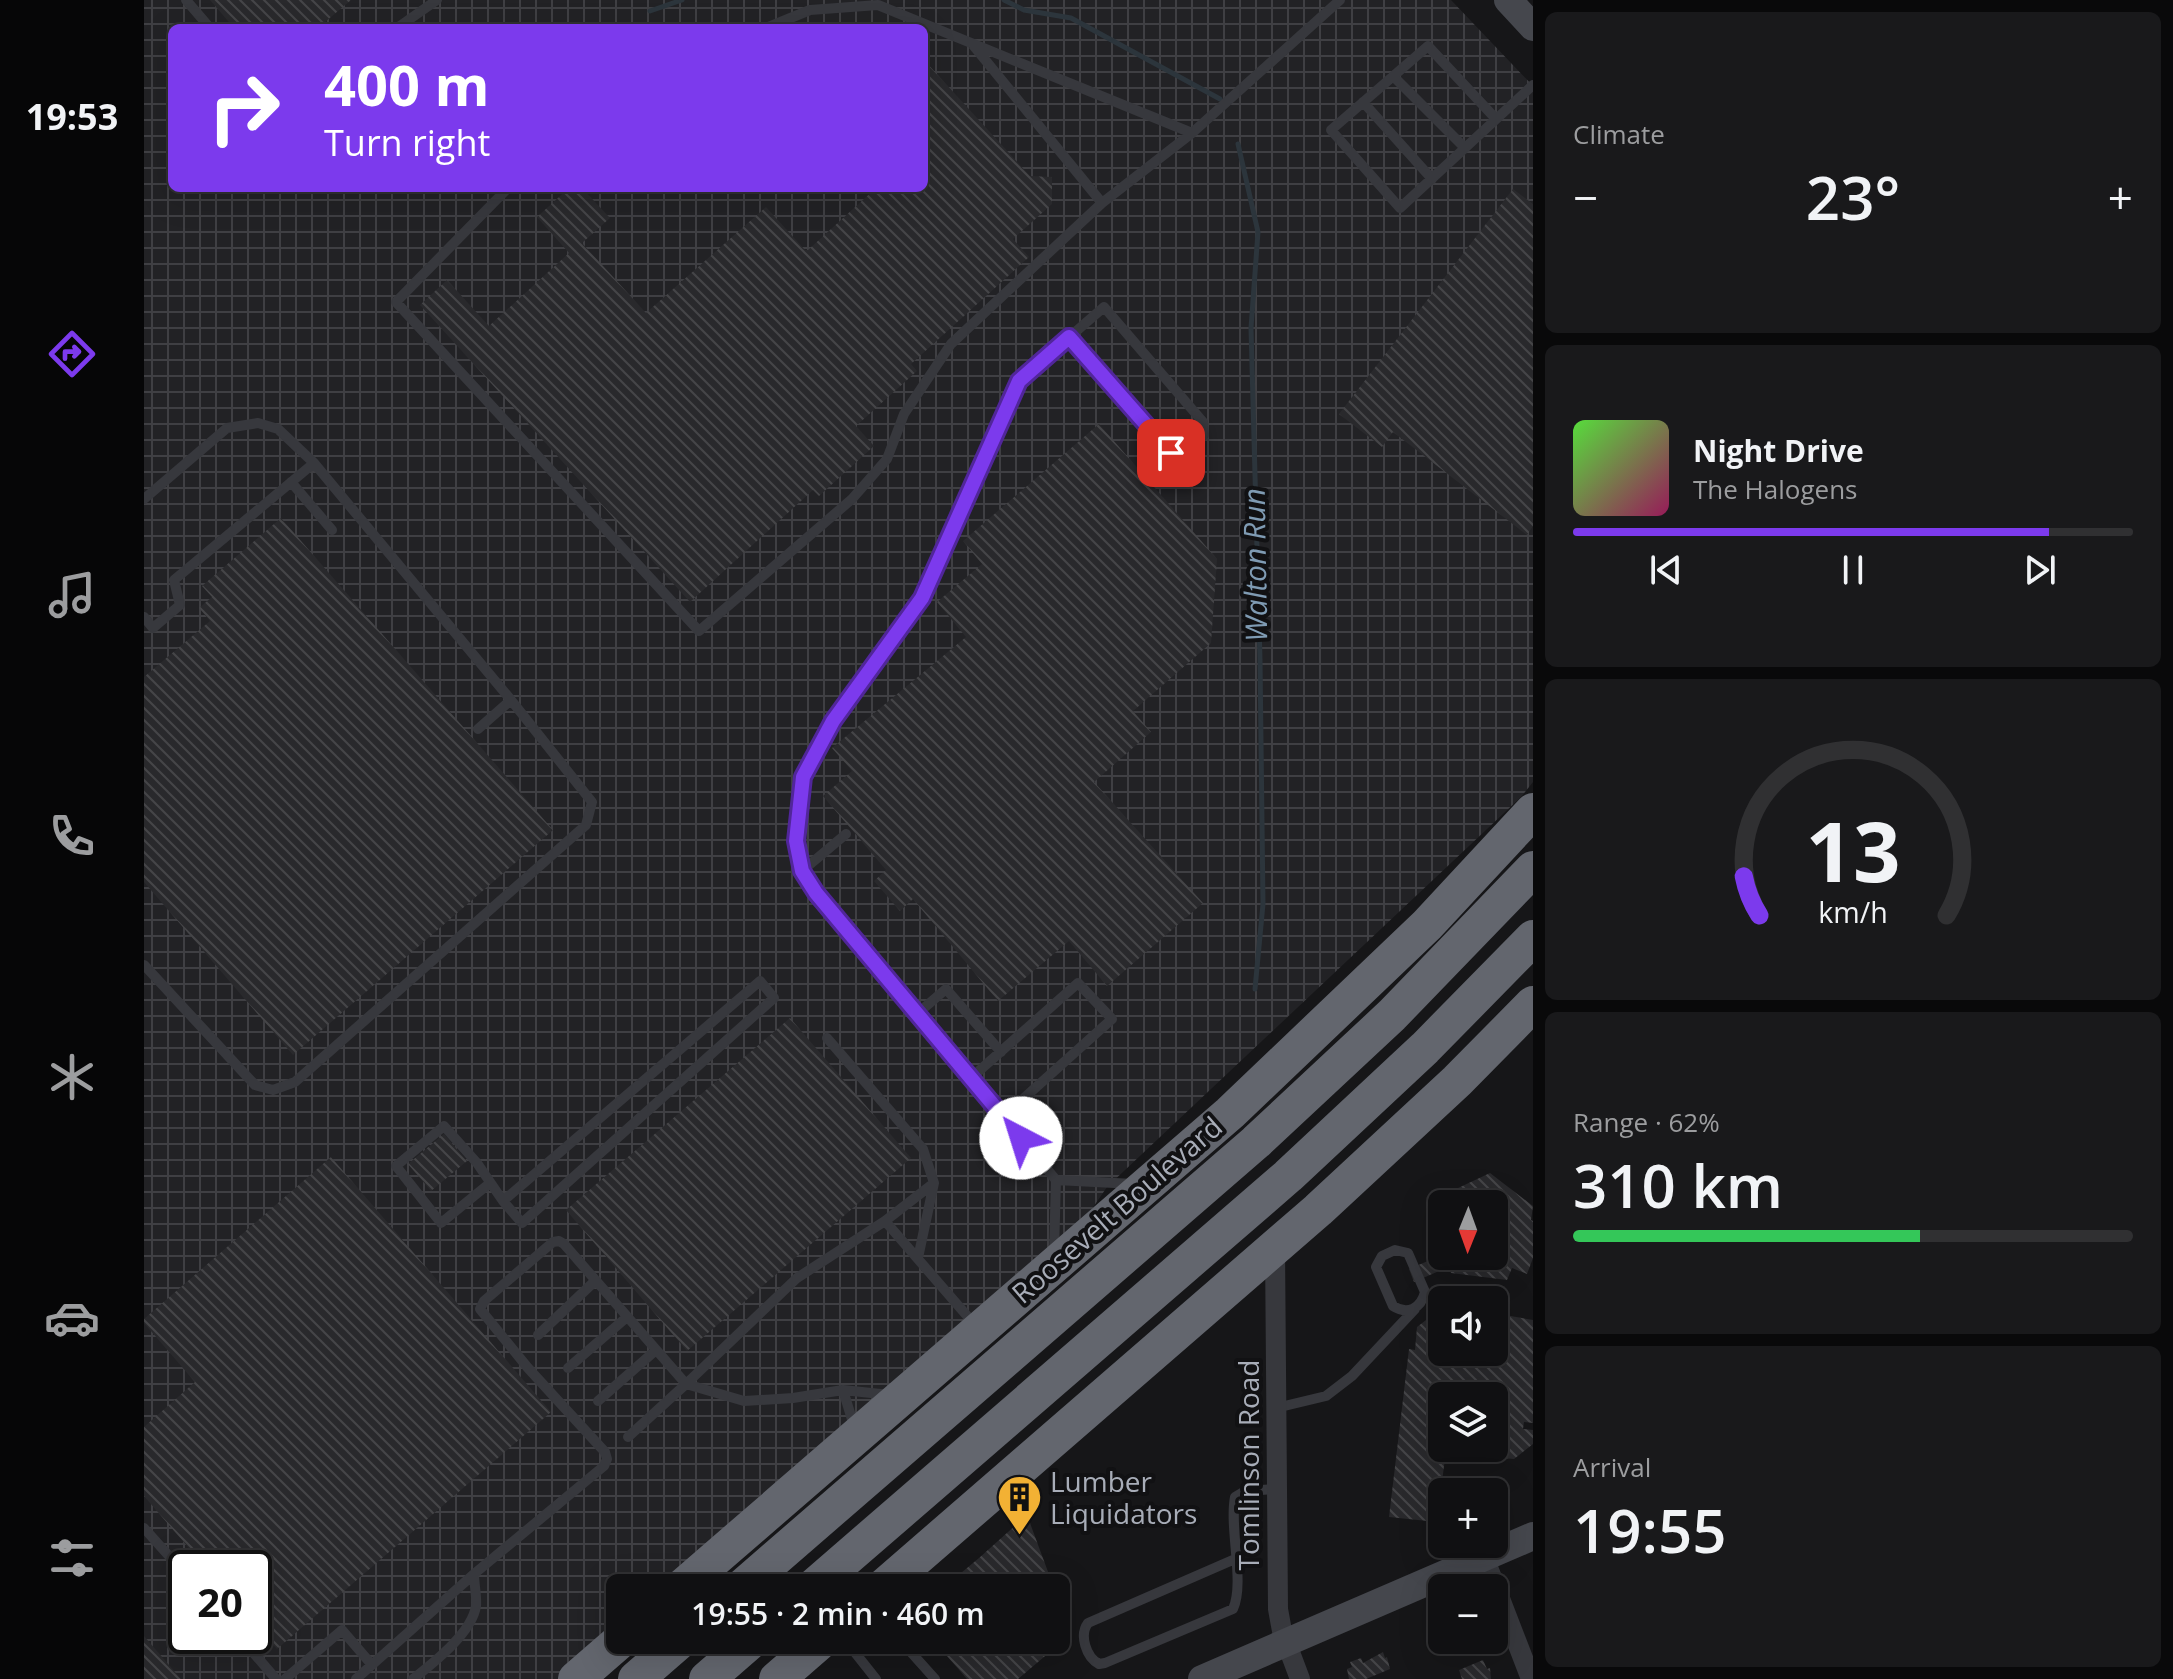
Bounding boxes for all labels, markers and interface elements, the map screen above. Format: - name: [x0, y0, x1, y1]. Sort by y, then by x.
- text: 400 m: [324, 46, 490, 122]
- icon: right: [192, 56, 296, 160]
- text: 19:53: [26, 92, 118, 141]
- text: Climate: [1573, 116, 1665, 152]
- text: Turn right: [324, 118, 490, 167]
- text: 23°: [1806, 156, 1900, 238]
- text: −: [1573, 167, 1598, 227]
- text: +: [2108, 167, 2133, 227]
- icon: directions: [44, 326, 100, 382]
- pin: [1137, 419, 1205, 487]
- text: Night Drive: [1693, 430, 1864, 471]
- icon: arrive: [1149, 431, 1193, 475]
- text: The Halogens: [1693, 471, 1858, 507]
- water label: Walton Run: [1233, 488, 1276, 642]
- icon: previous: [1644, 548, 1688, 592]
- icon: pause: [1831, 548, 1875, 592]
- icon: next: [2018, 548, 2062, 592]
- icon: music: [44, 567, 100, 623]
- text: 13: [1805, 792, 1901, 905]
- icon: phone: [44, 808, 100, 864]
- text: km/h: [1818, 892, 1888, 931]
- icon: climate: [44, 1049, 100, 1105]
- position arrow: [979, 1096, 1063, 1180]
- text: Range · 62%: [1573, 1104, 1720, 1140]
- street label: Roosevelt Boulevard: [1003, 1107, 1230, 1311]
- text: 310 km: [1573, 1144, 1783, 1226]
- north arrow: [1428, 1190, 1508, 1270]
- map controls: [1428, 1190, 1508, 1654]
- button: sound: [1428, 1286, 1508, 1366]
- icon: car: [44, 1290, 100, 1346]
- street label: Tomlinson Road: [1229, 1360, 1267, 1570]
- button: layers: [1428, 1382, 1508, 1462]
- text: Arrival: [1573, 1449, 1651, 1485]
- place label: Lumber Liquidators: [1050, 1462, 1197, 1532]
- building icon: Lumber Liquidators: [995, 1474, 1043, 1537]
- button: +: [1428, 1478, 1508, 1558]
- text: 19:55: [1573, 1489, 1727, 1571]
- icon: filters: [44, 1530, 100, 1586]
- speed limit sign: 20: [168, 1550, 272, 1654]
- button: −: [1428, 1574, 1508, 1654]
- text: 19:55 · 2 min · 460 m: [691, 1593, 985, 1634]

